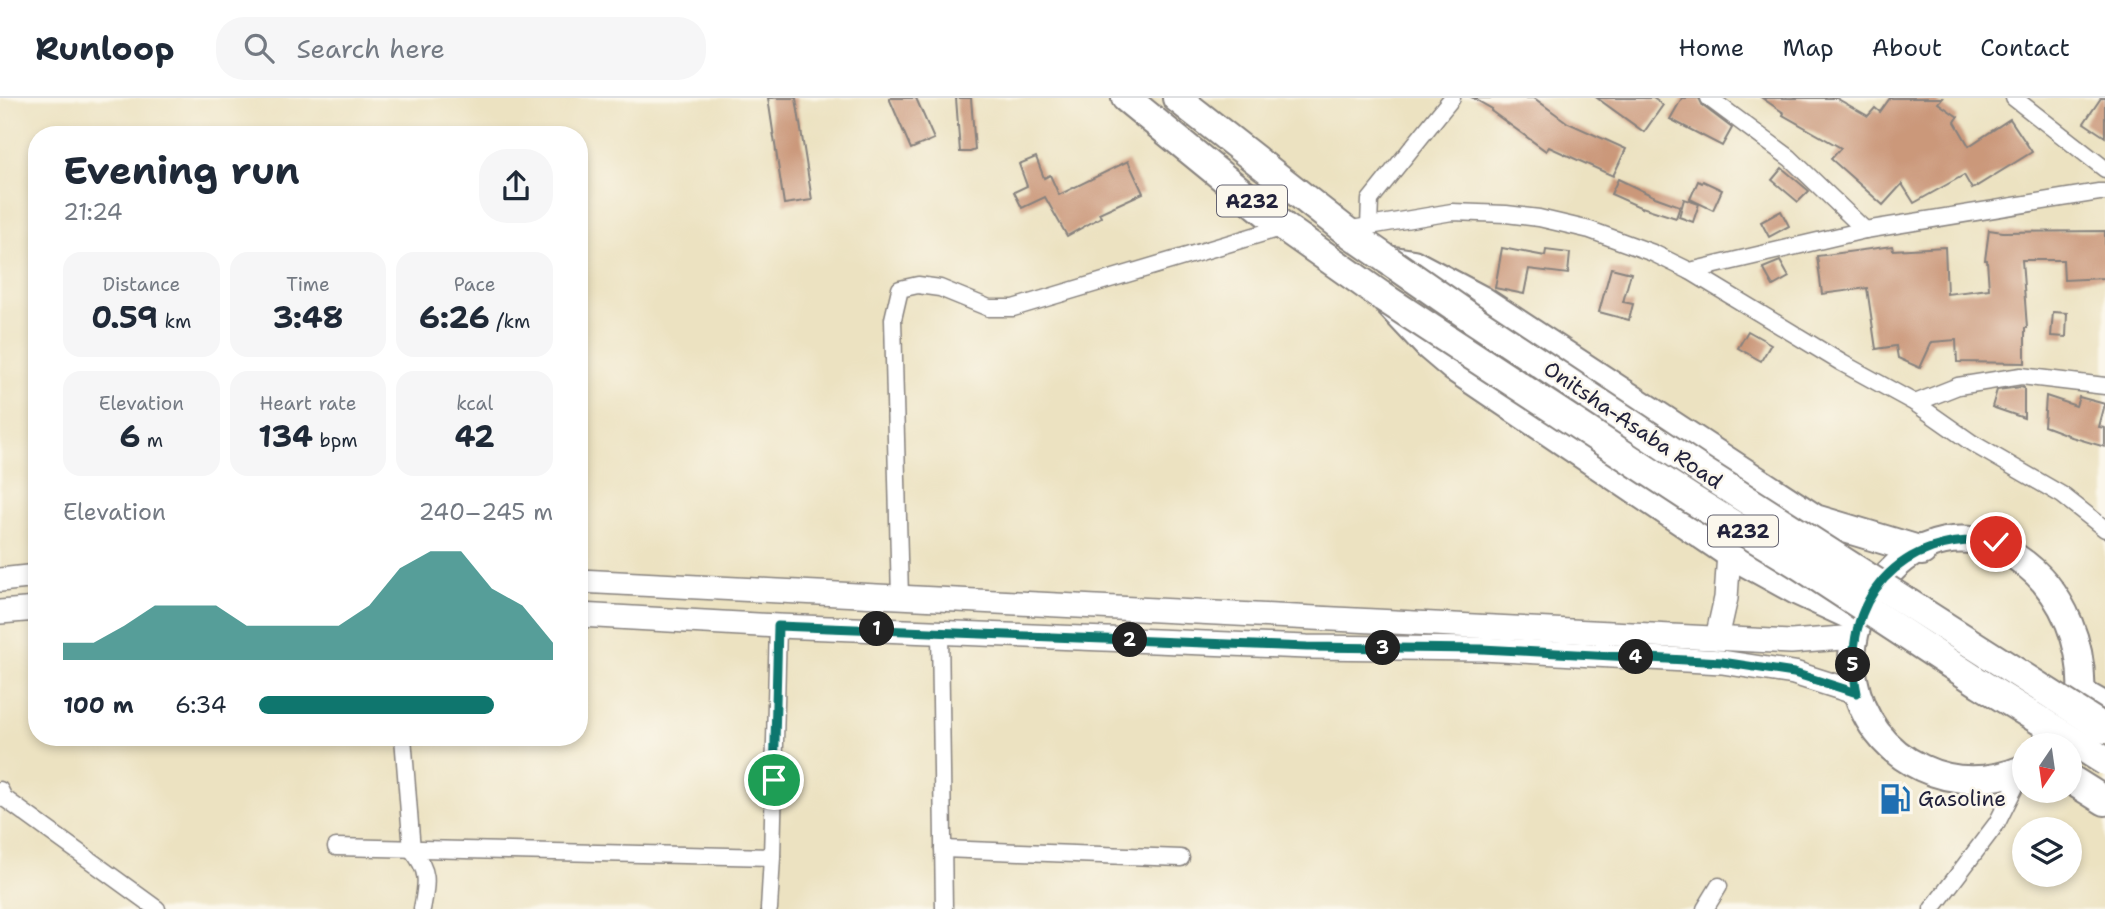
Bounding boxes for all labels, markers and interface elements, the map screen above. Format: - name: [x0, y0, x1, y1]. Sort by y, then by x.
- search box: [216, 17, 706, 80]
- text: Runloop: [35, 26, 174, 71]
- icon: search: [240, 29, 278, 67]
- text: Search here: [296, 31, 445, 66]
- text: Home: [1678, 32, 1744, 64]
- text: Map: [1782, 32, 1834, 64]
- text: About: [1872, 32, 1942, 64]
- text: Contact: [1980, 32, 2070, 64]
- text: Evening run: [63, 145, 300, 196]
- button: share: [479, 149, 553, 223]
- road number: A232: [1217, 186, 1287, 216]
- text: 21:24: [63, 197, 123, 227]
- text: Distance: [102, 272, 180, 297]
- text: Time: [286, 272, 330, 297]
- text: Pace: [454, 272, 496, 297]
- text: 0.59: [91, 297, 158, 338]
- text: 3:48: [272, 297, 344, 338]
- text: 6:26: [419, 297, 490, 338]
- text: km: [158, 309, 191, 334]
- text: /km: [490, 309, 530, 334]
- street label: Onitsha-Asaba Road: [1538, 355, 1728, 495]
- text: Elevation: [99, 391, 184, 416]
- text: Heart rate: [260, 391, 356, 416]
- text: kcal: [456, 391, 493, 416]
- text: 6: [119, 416, 140, 457]
- text: 134: [258, 416, 313, 457]
- text: 42: [454, 416, 495, 457]
- text: m: [140, 428, 163, 453]
- text: bpm: [313, 428, 358, 453]
- text: Elevation: [63, 497, 166, 527]
- text: 240–245 m: [418, 497, 553, 527]
- pin: [1966, 512, 2026, 572]
- road number: A232: [1708, 516, 1778, 546]
- icon: check: [1977, 523, 2015, 561]
- pin: 1: [860, 612, 894, 646]
- text: 1: [872, 616, 881, 641]
- pin: 2: [1112, 622, 1148, 658]
- text: 2: [1123, 627, 1136, 652]
- pin: 3: [1366, 630, 1400, 666]
- text: 3: [1376, 635, 1389, 660]
- pin: 4: [1618, 640, 1654, 674]
- text: 4: [1629, 644, 1642, 669]
- pin: 5: [1836, 648, 1870, 682]
- text: 5: [1847, 652, 1858, 677]
- text: 100 m: [63, 690, 134, 720]
- text: 6:34: [175, 690, 227, 720]
- north arrow: [2012, 733, 2082, 803]
- map controls: [2012, 733, 2082, 887]
- pin: [744, 750, 804, 810]
- icon: arrive: [755, 761, 793, 799]
- fuel station icon: Gasoline: [1878, 782, 1912, 816]
- place label: Gasoline: [1918, 785, 2006, 813]
- button: layers: [2012, 817, 2082, 887]

